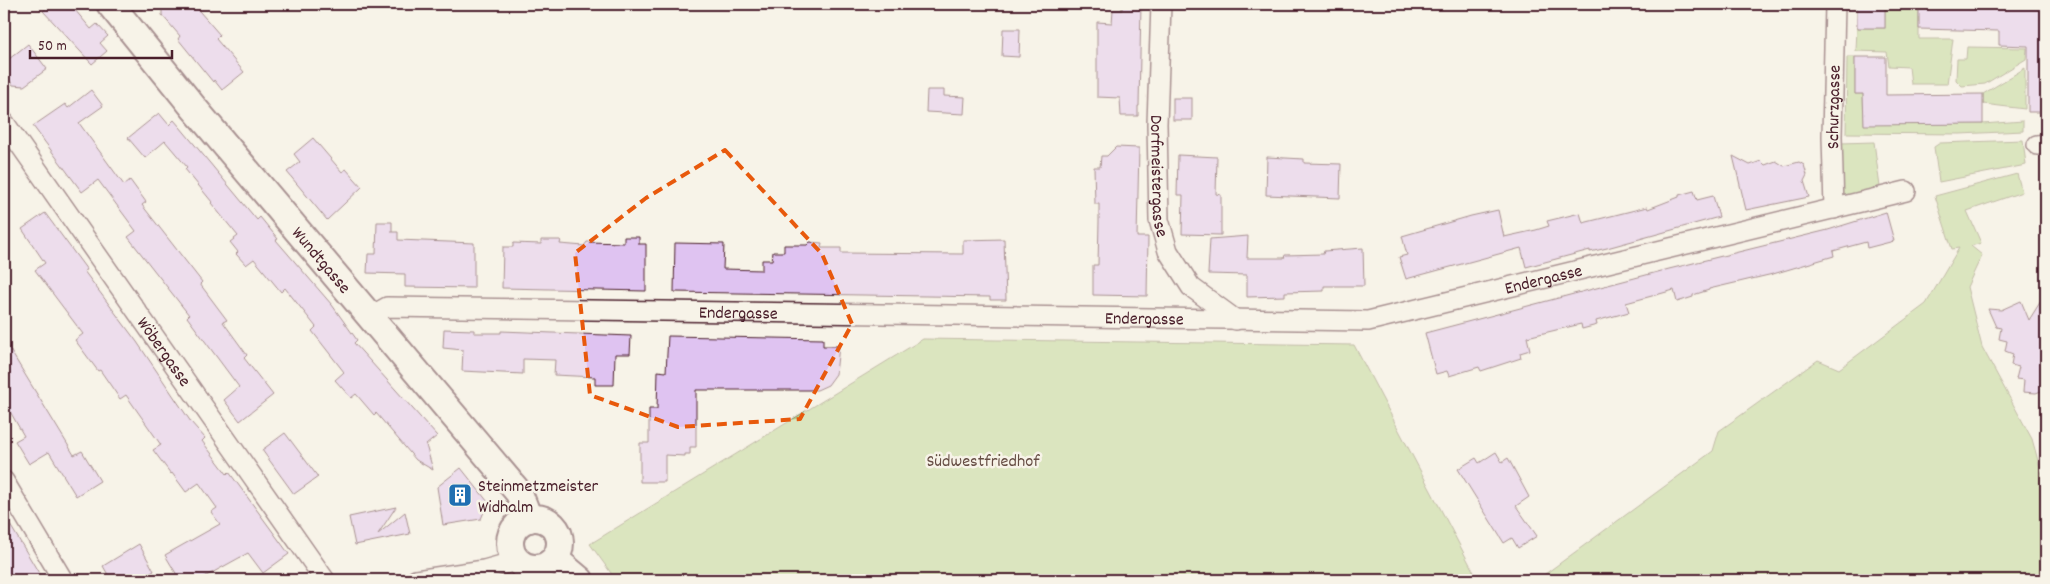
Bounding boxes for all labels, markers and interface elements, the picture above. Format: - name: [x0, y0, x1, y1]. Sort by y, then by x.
- scale bar: [30, 28, 172, 60]
- text: 50 m: [38, 36, 67, 58]
- street label: Schurzgasse: [1822, 65, 1849, 149]
- street label: Dorfmeistergasse: [1142, 114, 1173, 241]
- street label: Wundtgasse: [284, 222, 356, 300]
- street label: Endergasse: [1503, 260, 1585, 303]
- street label: Endergasse: [699, 301, 778, 328]
- street label: Endergasse: [1105, 307, 1184, 333]
- street label: Wöbergasse: [129, 313, 196, 393]
- park label: Südwestfriedhof: [926, 450, 1040, 475]
- place label: Steinmetzmeister Widhalm: [478, 475, 599, 521]
- building icon: Steinmetzmeister Widhalm: [447, 482, 473, 508]

